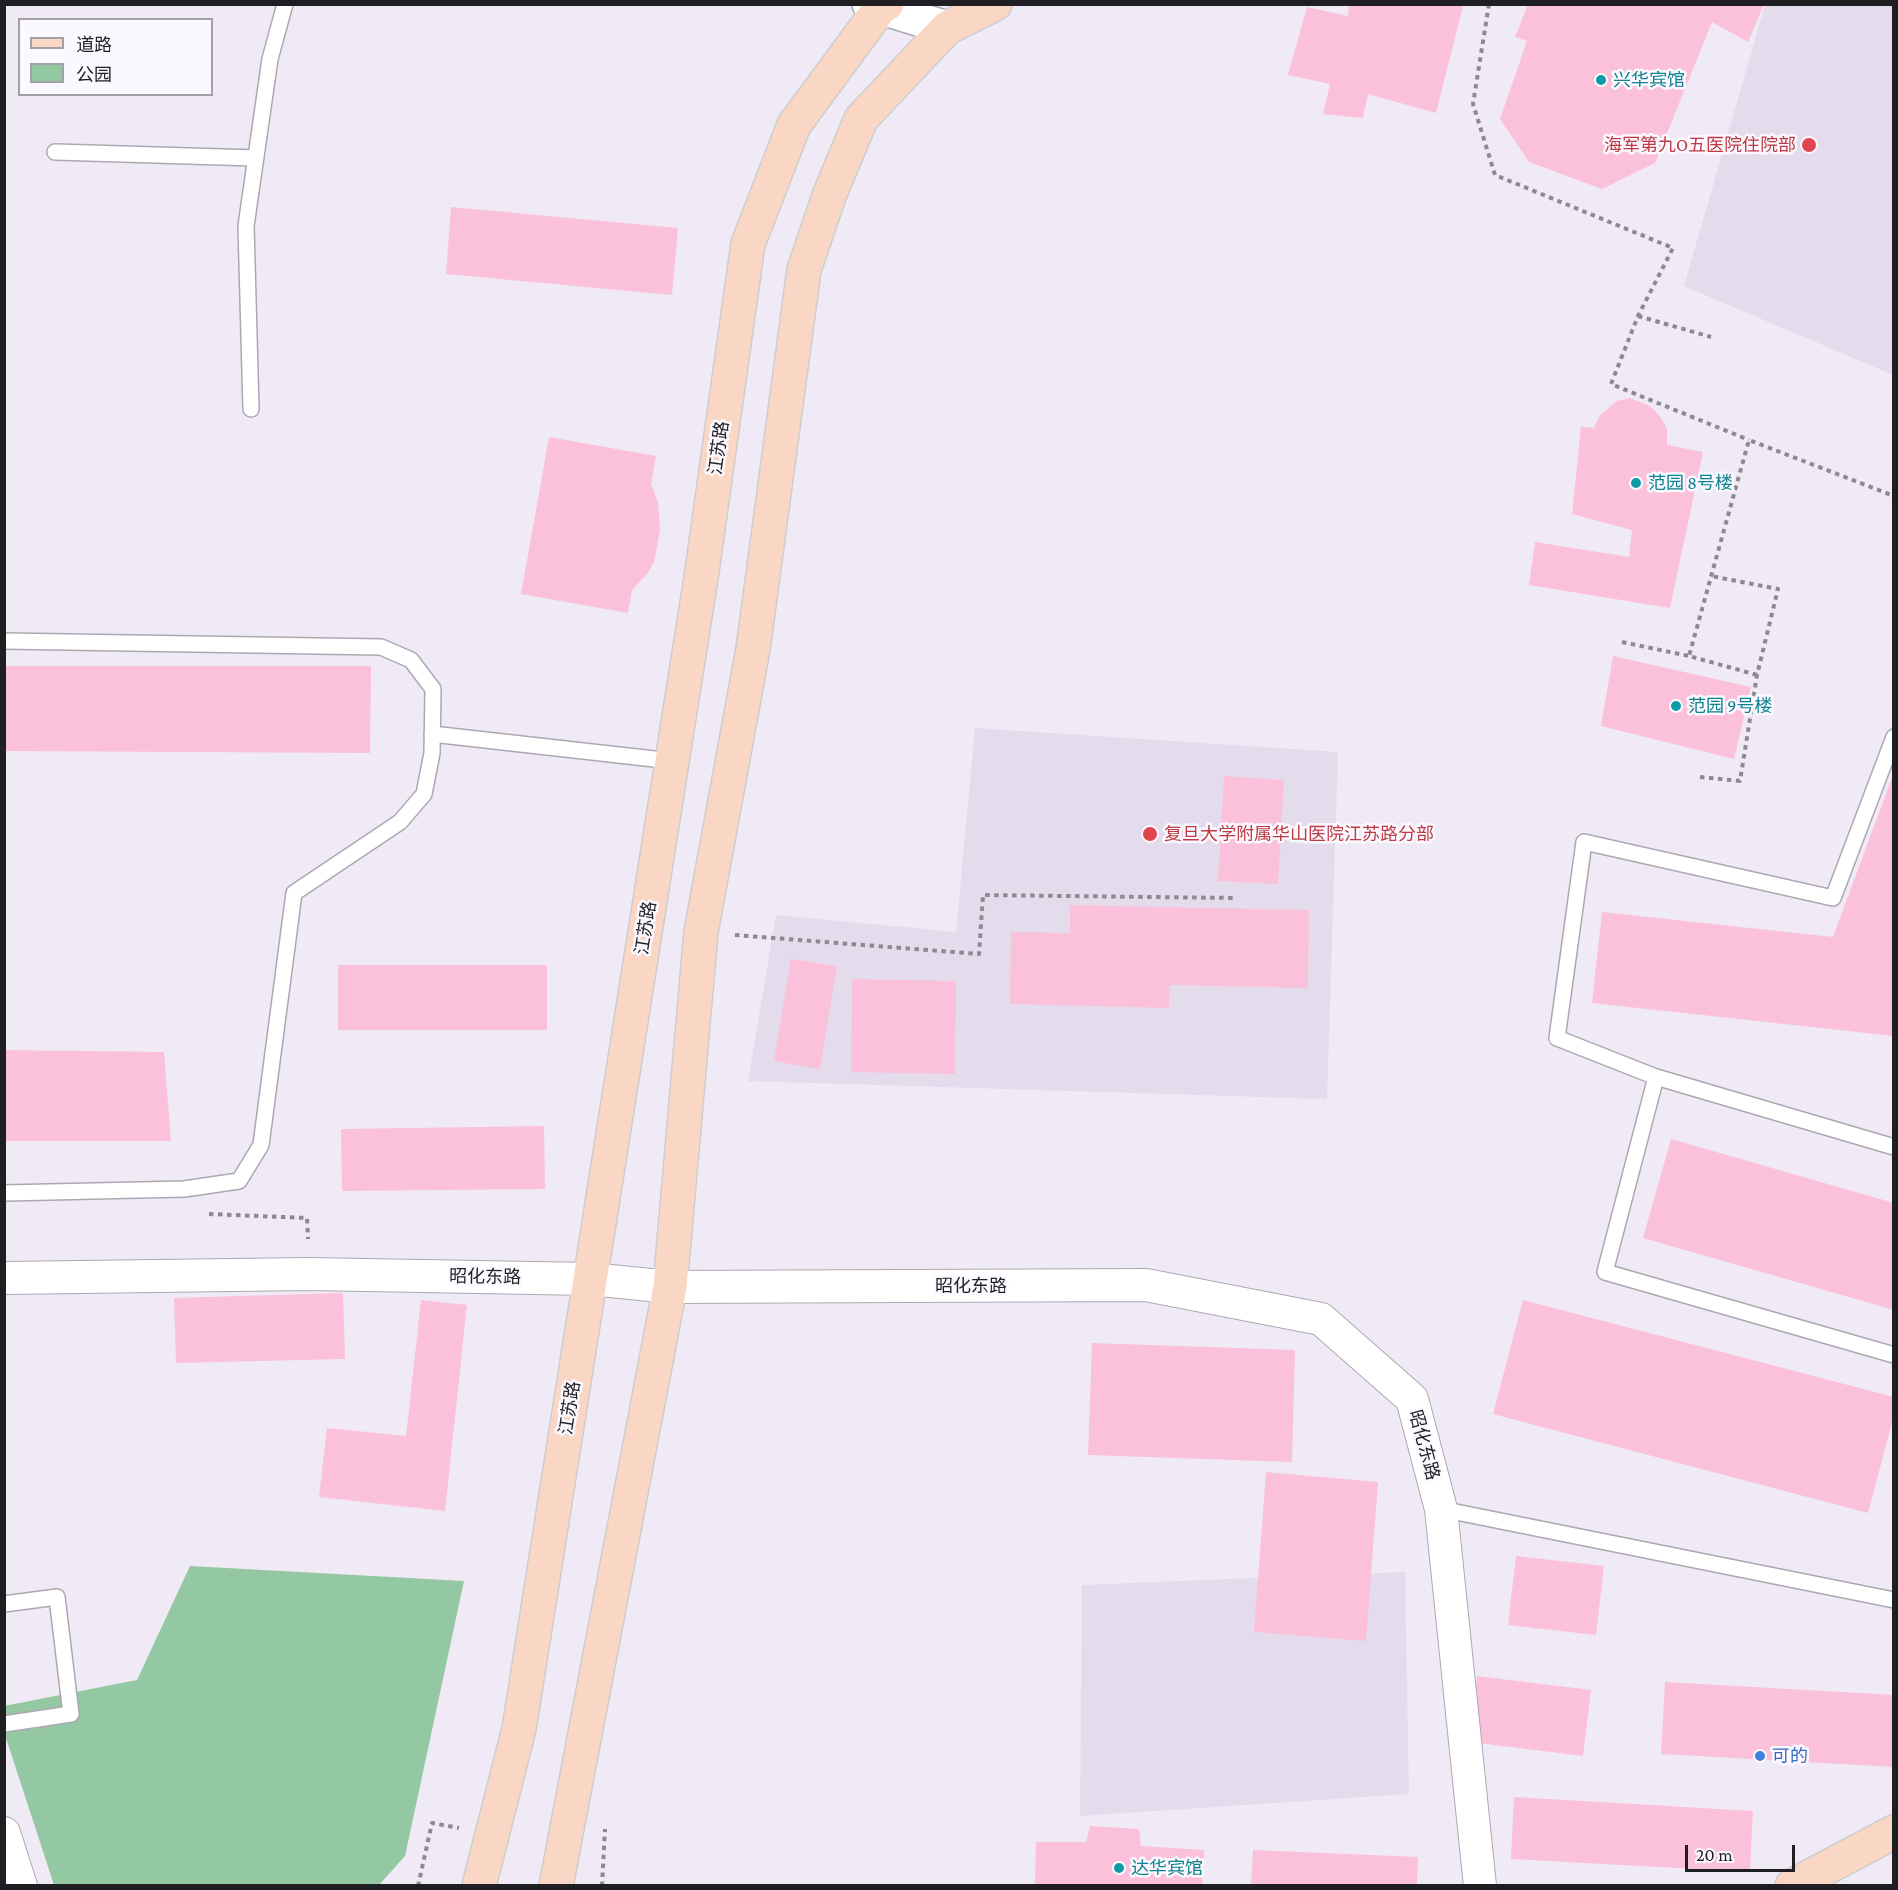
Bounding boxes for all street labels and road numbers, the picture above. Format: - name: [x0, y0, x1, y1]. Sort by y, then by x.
- street label: 江苏路: [705, 420, 733, 476]
- street label: 江苏路: [631, 900, 661, 956]
- street label: 昭化东路: [449, 1266, 521, 1288]
- street label: 昭化东路: [935, 1275, 1007, 1297]
- street label: 江苏路: [555, 1380, 585, 1436]
- street label: 昭化东路: [1404, 1407, 1444, 1483]

